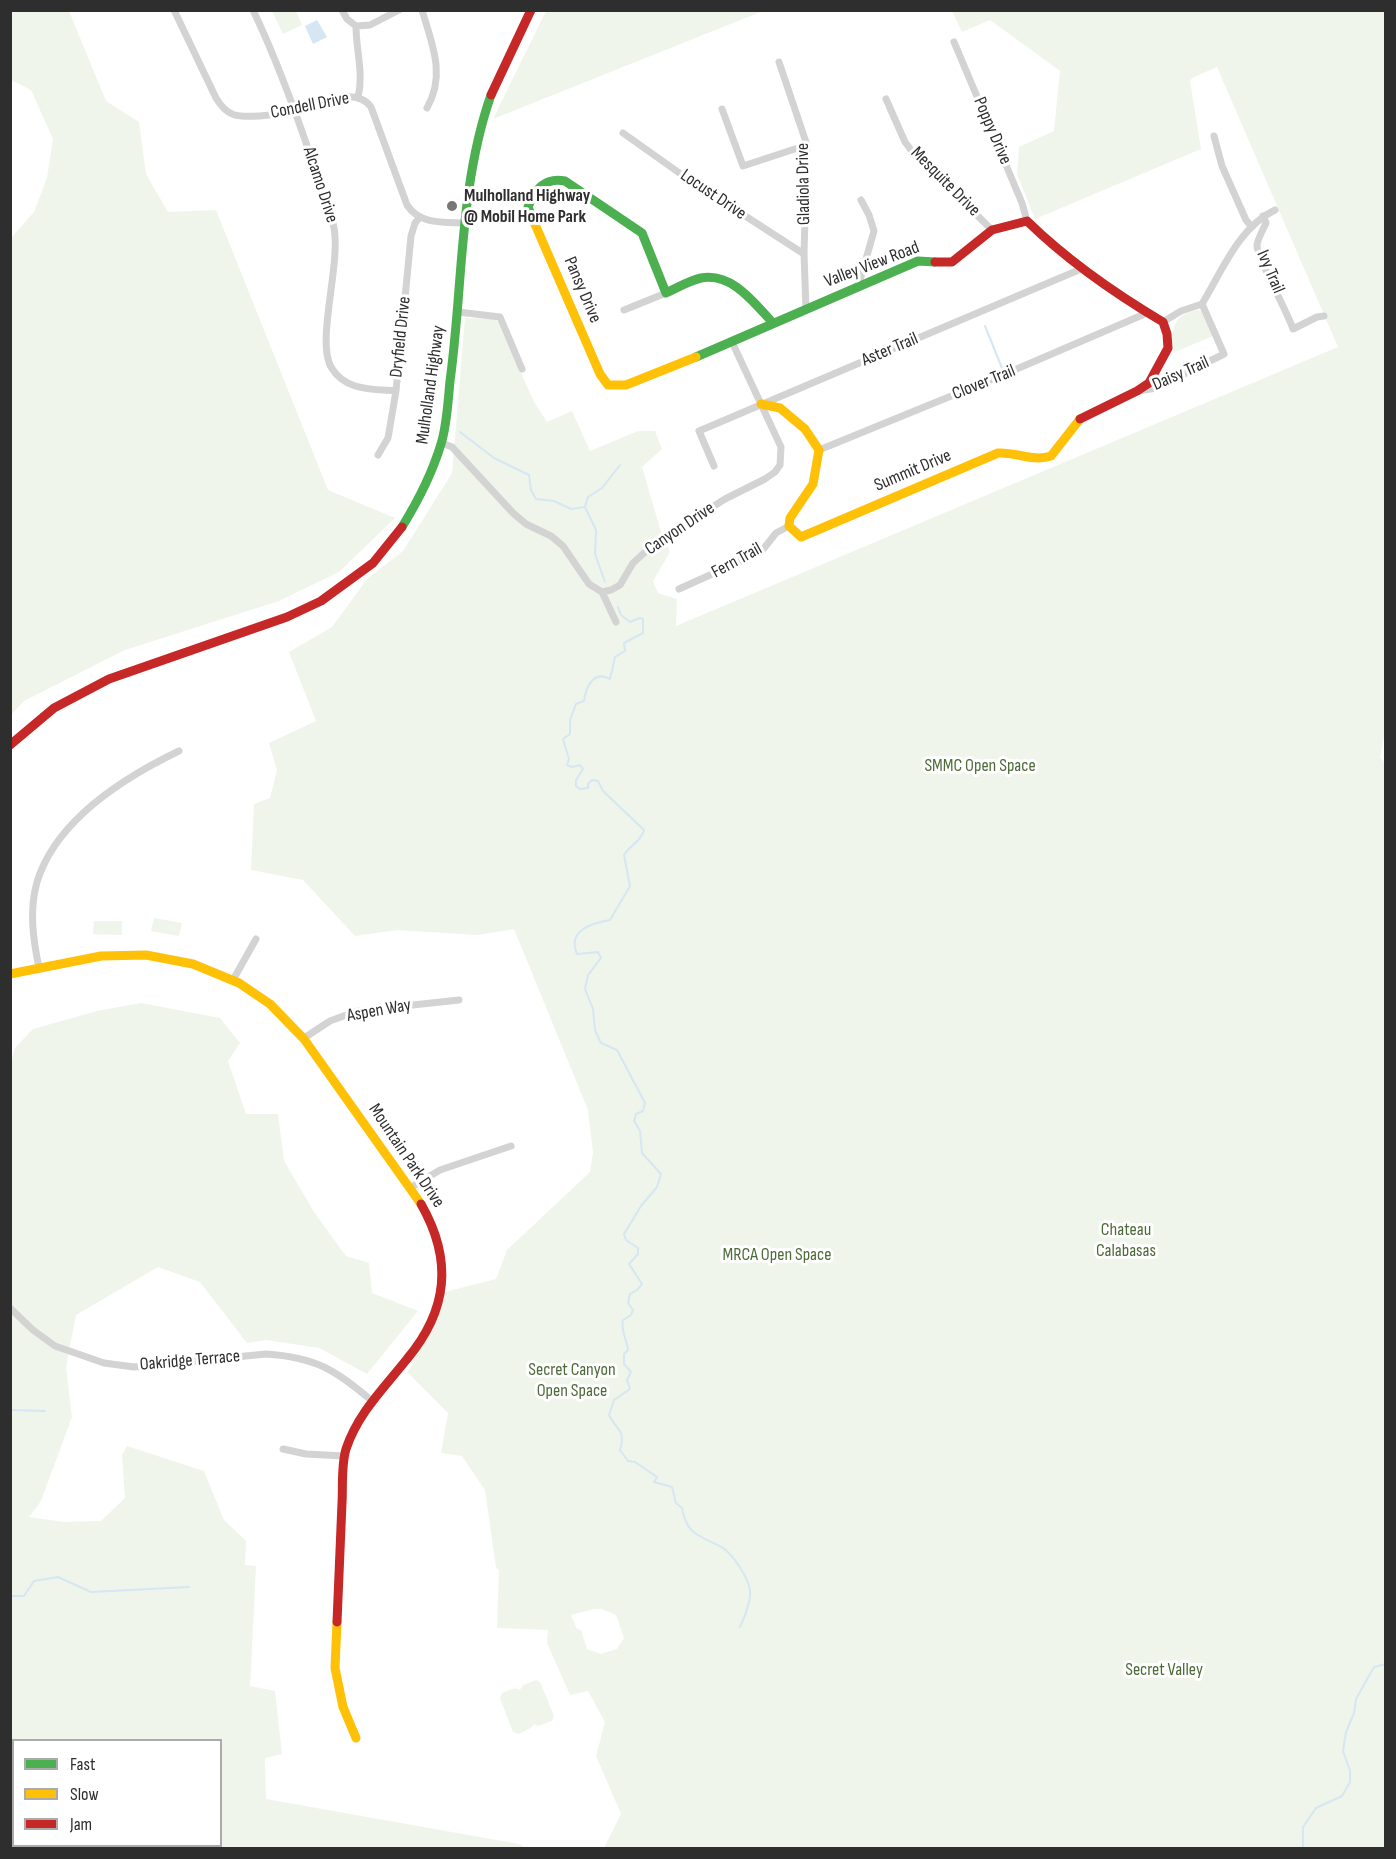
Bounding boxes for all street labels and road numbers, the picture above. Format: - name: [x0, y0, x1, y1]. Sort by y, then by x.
- street label: Condell Drive: [269, 88, 351, 124]
- street label: Poppy Drive: [968, 94, 1016, 168]
- street label: Gladiola Drive: [792, 143, 816, 225]
- street label: Mesquite Drive: [906, 143, 984, 221]
- street label: Alcamo Drive: [298, 144, 342, 226]
- street label: Locust Drive: [676, 165, 750, 225]
- street label: Valley View Road: [822, 237, 922, 293]
- street label: Ivy Trail: [1251, 247, 1289, 297]
- street label: Pansy Drive: [558, 254, 606, 326]
- street label: Dryfield Drive: [386, 295, 416, 379]
- street label: Mulholland Highway: [412, 324, 450, 446]
- street label: Aster Trail: [858, 328, 922, 372]
- street label: Daisy Trail: [1149, 352, 1213, 396]
- street label: Clover Trail: [949, 361, 1019, 405]
- street label: Summit Drive: [871, 445, 955, 497]
- street label: Canyon Drive: [641, 498, 719, 560]
- street label: Fern Trail: [708, 538, 766, 584]
- street label: Aspen Way: [345, 995, 413, 1027]
- street label: Mountain Park Drive: [363, 1100, 449, 1212]
- street label: Oakridge Terrace: [139, 1346, 241, 1376]

